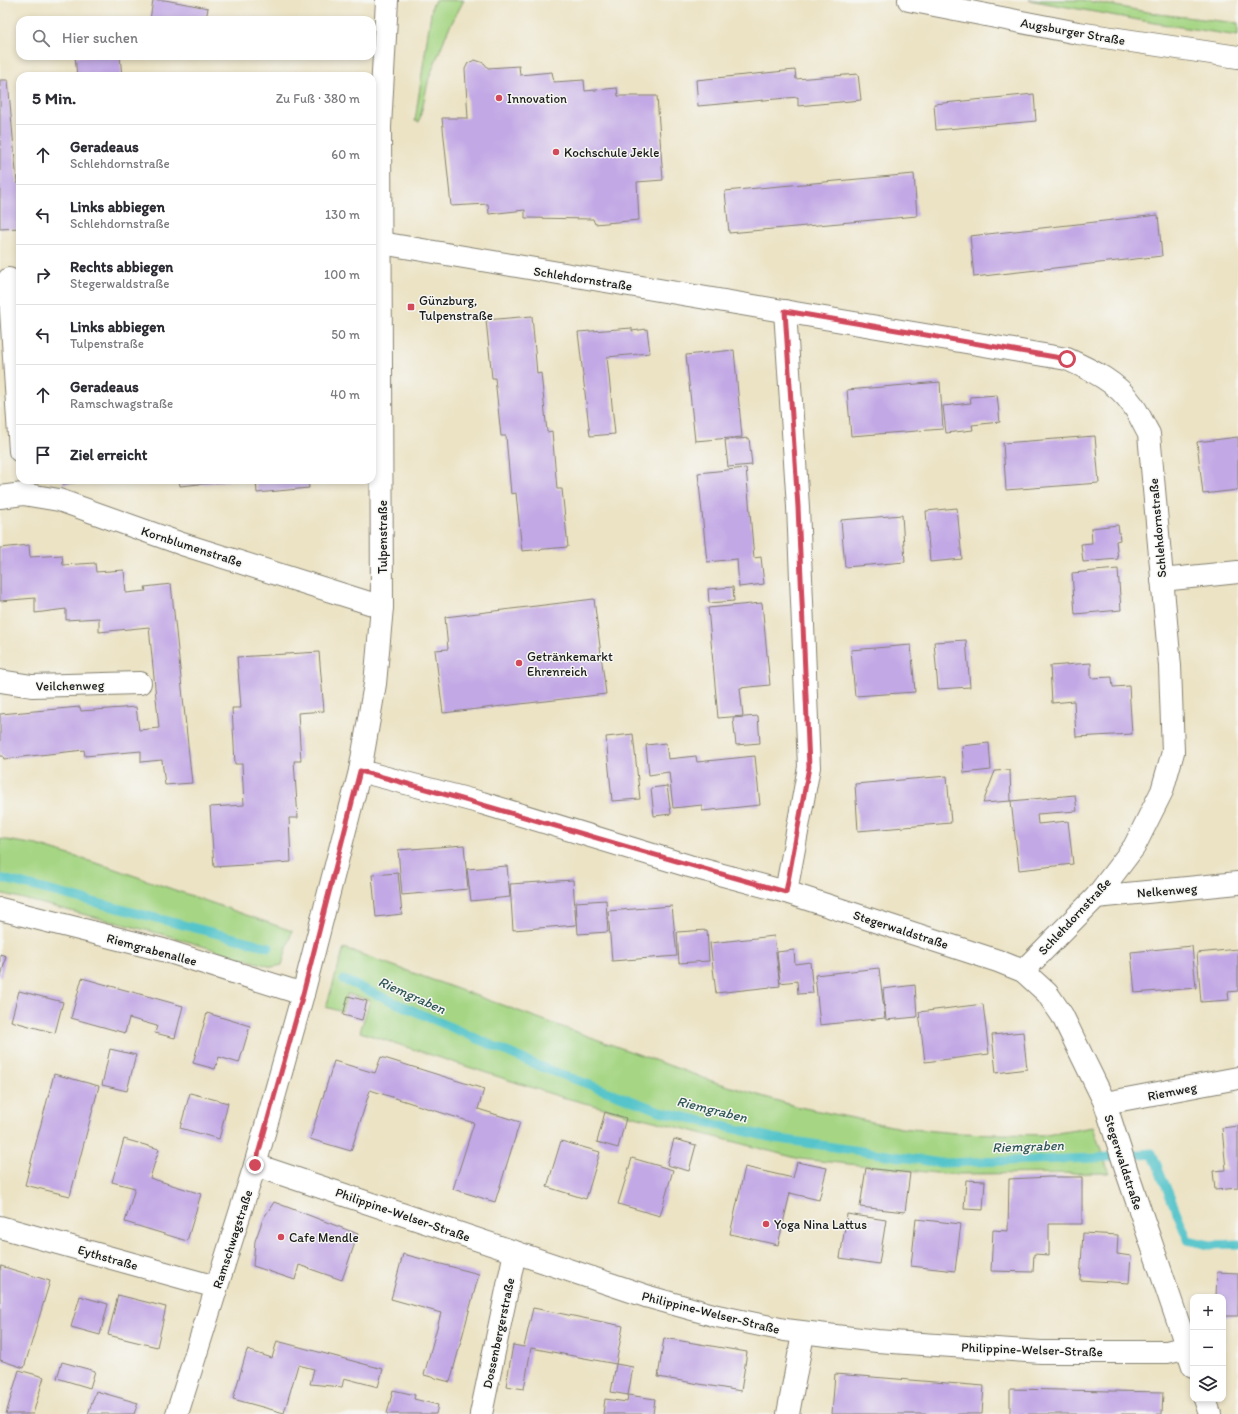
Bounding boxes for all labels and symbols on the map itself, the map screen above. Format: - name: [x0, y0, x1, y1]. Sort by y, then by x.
- street label: Augsburger Straße: [1019, 15, 1126, 48]
- place label: Innovation: [507, 91, 567, 106]
- marker: Innovation: [494, 93, 504, 103]
- place label: Kochschule Jekle: [564, 145, 659, 160]
- marker: Kochschule Jekle: [551, 147, 561, 157]
- street label: Schlehdornstraße: [532, 263, 633, 294]
- place label: Günzburg, Tulpenstraße: [419, 293, 493, 323]
- marker: Günzburg, Tulpenstraße: [406, 302, 416, 312]
- route start: [1058, 350, 1076, 368]
- street label: Schlehdornstraße: [1146, 478, 1169, 578]
- street label: Tulpenstraße: [375, 500, 390, 574]
- street label: Kornblumenstraße: [139, 523, 244, 570]
- place label: Getränkemarkt Ehrenreich: [527, 649, 613, 679]
- marker: Getränkemarkt Ehrenreich: [514, 658, 524, 668]
- street label: Veilchenweg: [36, 677, 105, 694]
- street label: Schlehdornstraße: [1035, 875, 1114, 958]
- street label: Nelkenweg: [1136, 880, 1198, 901]
- street label: Stegerwaldstraße: [851, 907, 950, 952]
- street label: Riemgrabenallee: [105, 930, 199, 969]
- water label: Riemgraben: [376, 973, 449, 1018]
- street label: Riemweg: [1146, 1079, 1198, 1104]
- water label: Riemgraben: [675, 1093, 749, 1127]
- street label: Stegerwaldstraße: [1101, 1113, 1146, 1212]
- water label: Riemgraben: [992, 1137, 1065, 1156]
- route end: [246, 1156, 264, 1174]
- street label: Philippine-Welser-Straße: [333, 1184, 472, 1245]
- street label: Ramschwagstraße: [209, 1188, 256, 1290]
- place label: Yoga Nina Lattus: [774, 1217, 867, 1232]
- marker: Yoga Nina Lattus: [761, 1219, 771, 1229]
- place label: Cafe Mendle: [289, 1230, 359, 1245]
- marker: Cafe Mendle: [276, 1232, 286, 1242]
- street label: Eythstraße: [76, 1242, 140, 1273]
- street label: Dossenbergerstraße: [479, 1276, 518, 1390]
- street label: Philippine-Welser-Straße: [640, 1288, 781, 1337]
- street label: Philippine-Welser-Straße: [961, 1340, 1103, 1359]

